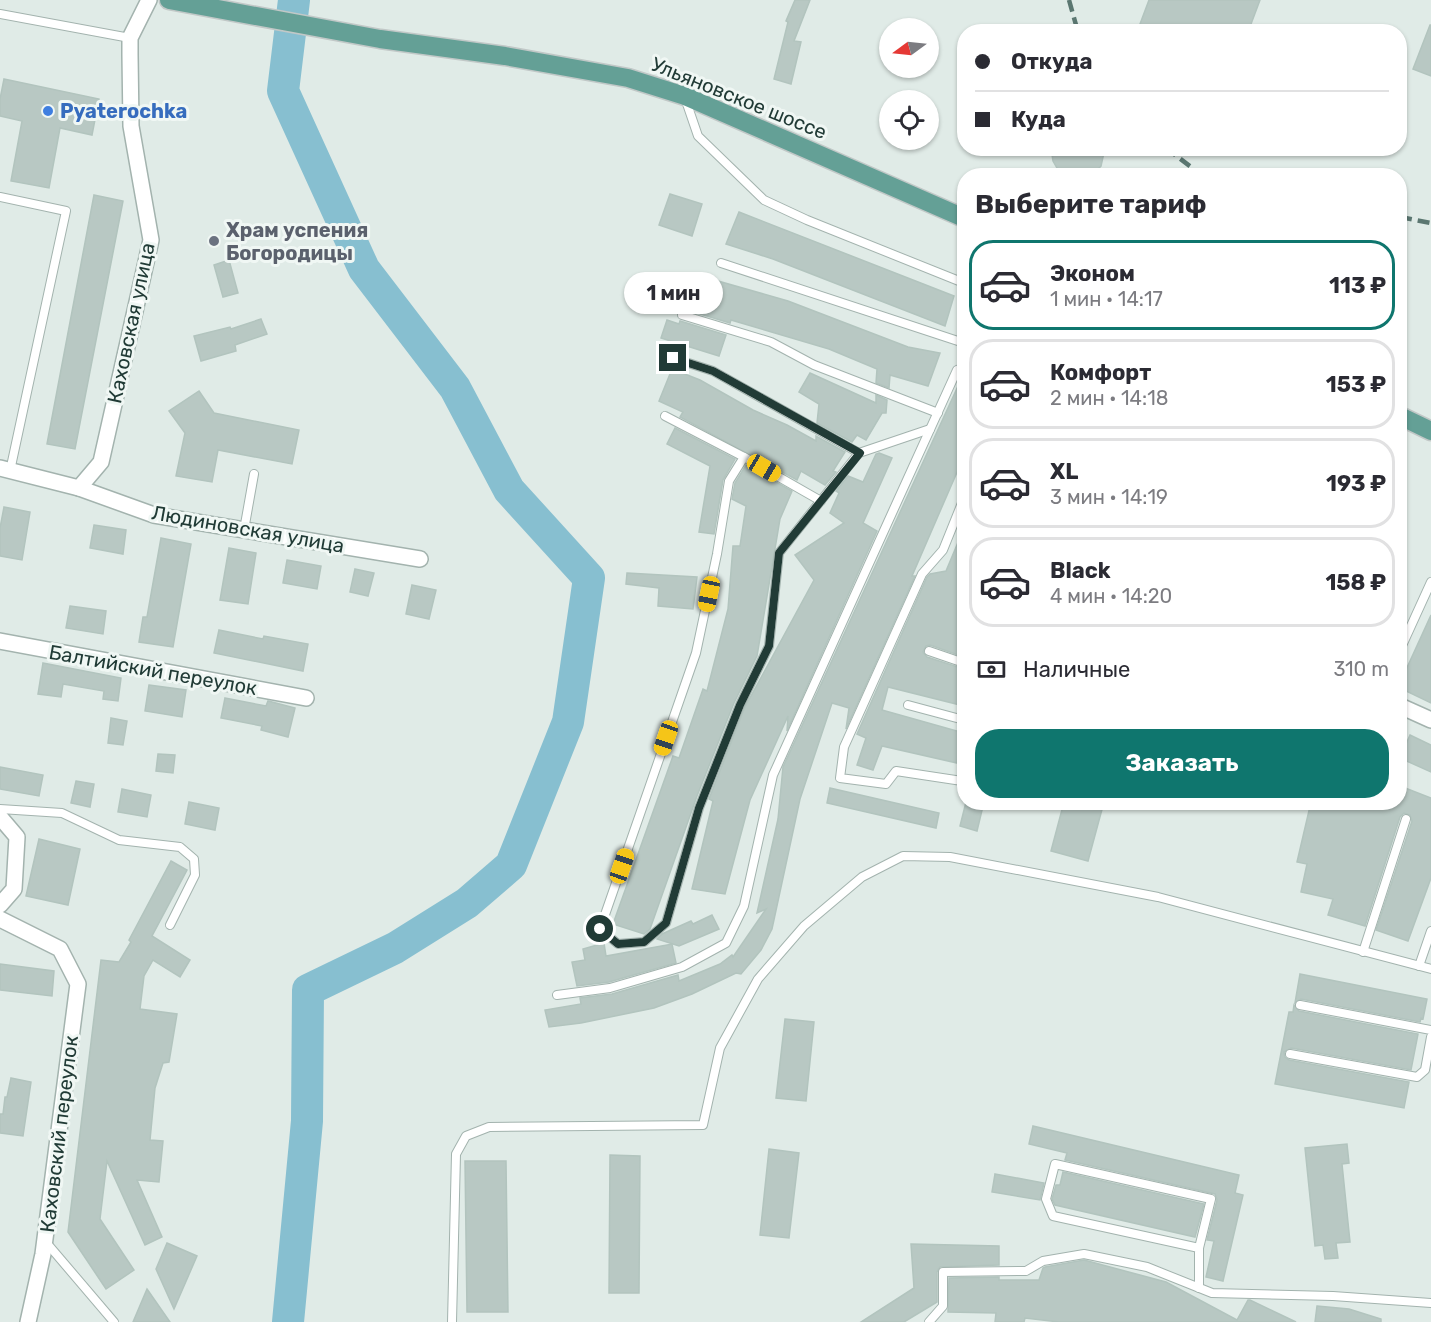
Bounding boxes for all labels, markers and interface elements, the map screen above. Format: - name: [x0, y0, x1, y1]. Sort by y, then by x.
- north arrow: [879, 18, 939, 78]
- map controls: [879, 18, 939, 150]
- text: Откуда: [1011, 48, 1093, 75]
- street label: Ульяновское шоссе: [648, 52, 830, 144]
- button: locate: [879, 90, 939, 150]
- place label: Pyaterochka: [60, 99, 187, 123]
- marker: Pyaterochka: [41, 104, 55, 118]
- text: Куда: [1011, 106, 1066, 133]
- text: Выберите тариф: [975, 188, 1206, 220]
- place label: Храм успения Богородицы: [226, 218, 368, 265]
- marker: Храм успения Богородицы: [207, 234, 221, 248]
- street label: Каховская улица: [102, 241, 160, 405]
- icon: car: [978, 258, 1032, 312]
- text: Эконом: [1050, 260, 1135, 287]
- callout: 1 мин: [624, 271, 722, 313]
- text: 113 ₽: [1329, 272, 1386, 299]
- text: 1 мин: [646, 281, 701, 305]
- text: 1 мин · 14:17: [1050, 287, 1163, 311]
- route end: [659, 344, 686, 371]
- icon: car: [978, 357, 1032, 411]
- text: Комфорт: [1050, 359, 1151, 386]
- text: 153 ₽: [1326, 371, 1386, 398]
- text: 2 мин · 14:18: [1050, 386, 1168, 410]
- car: [744, 451, 784, 485]
- icon: car: [978, 456, 1032, 510]
- text: XL: [1050, 458, 1078, 485]
- text: 193 ₽: [1326, 470, 1386, 497]
- text: 3 мин · 14:19: [1050, 485, 1168, 509]
- street label: Людиновская улица: [150, 500, 346, 558]
- icon: car: [978, 555, 1032, 609]
- text: Black: [1050, 557, 1111, 584]
- text: 158 ₽: [1325, 569, 1386, 596]
- car: [696, 575, 722, 613]
- text: 4 мин · 14:20: [1050, 584, 1172, 608]
- street label: Балтийский переулок: [47, 640, 259, 700]
- icon: cash: [975, 653, 1008, 686]
- text: Наличные: [1023, 656, 1130, 683]
- text: 310 m: [1333, 657, 1389, 681]
- car: [652, 718, 680, 758]
- button: Заказать: [975, 729, 1389, 798]
- car: [608, 846, 636, 886]
- route start: [586, 915, 613, 942]
- street label: Каховский переулок: [35, 1034, 83, 1234]

